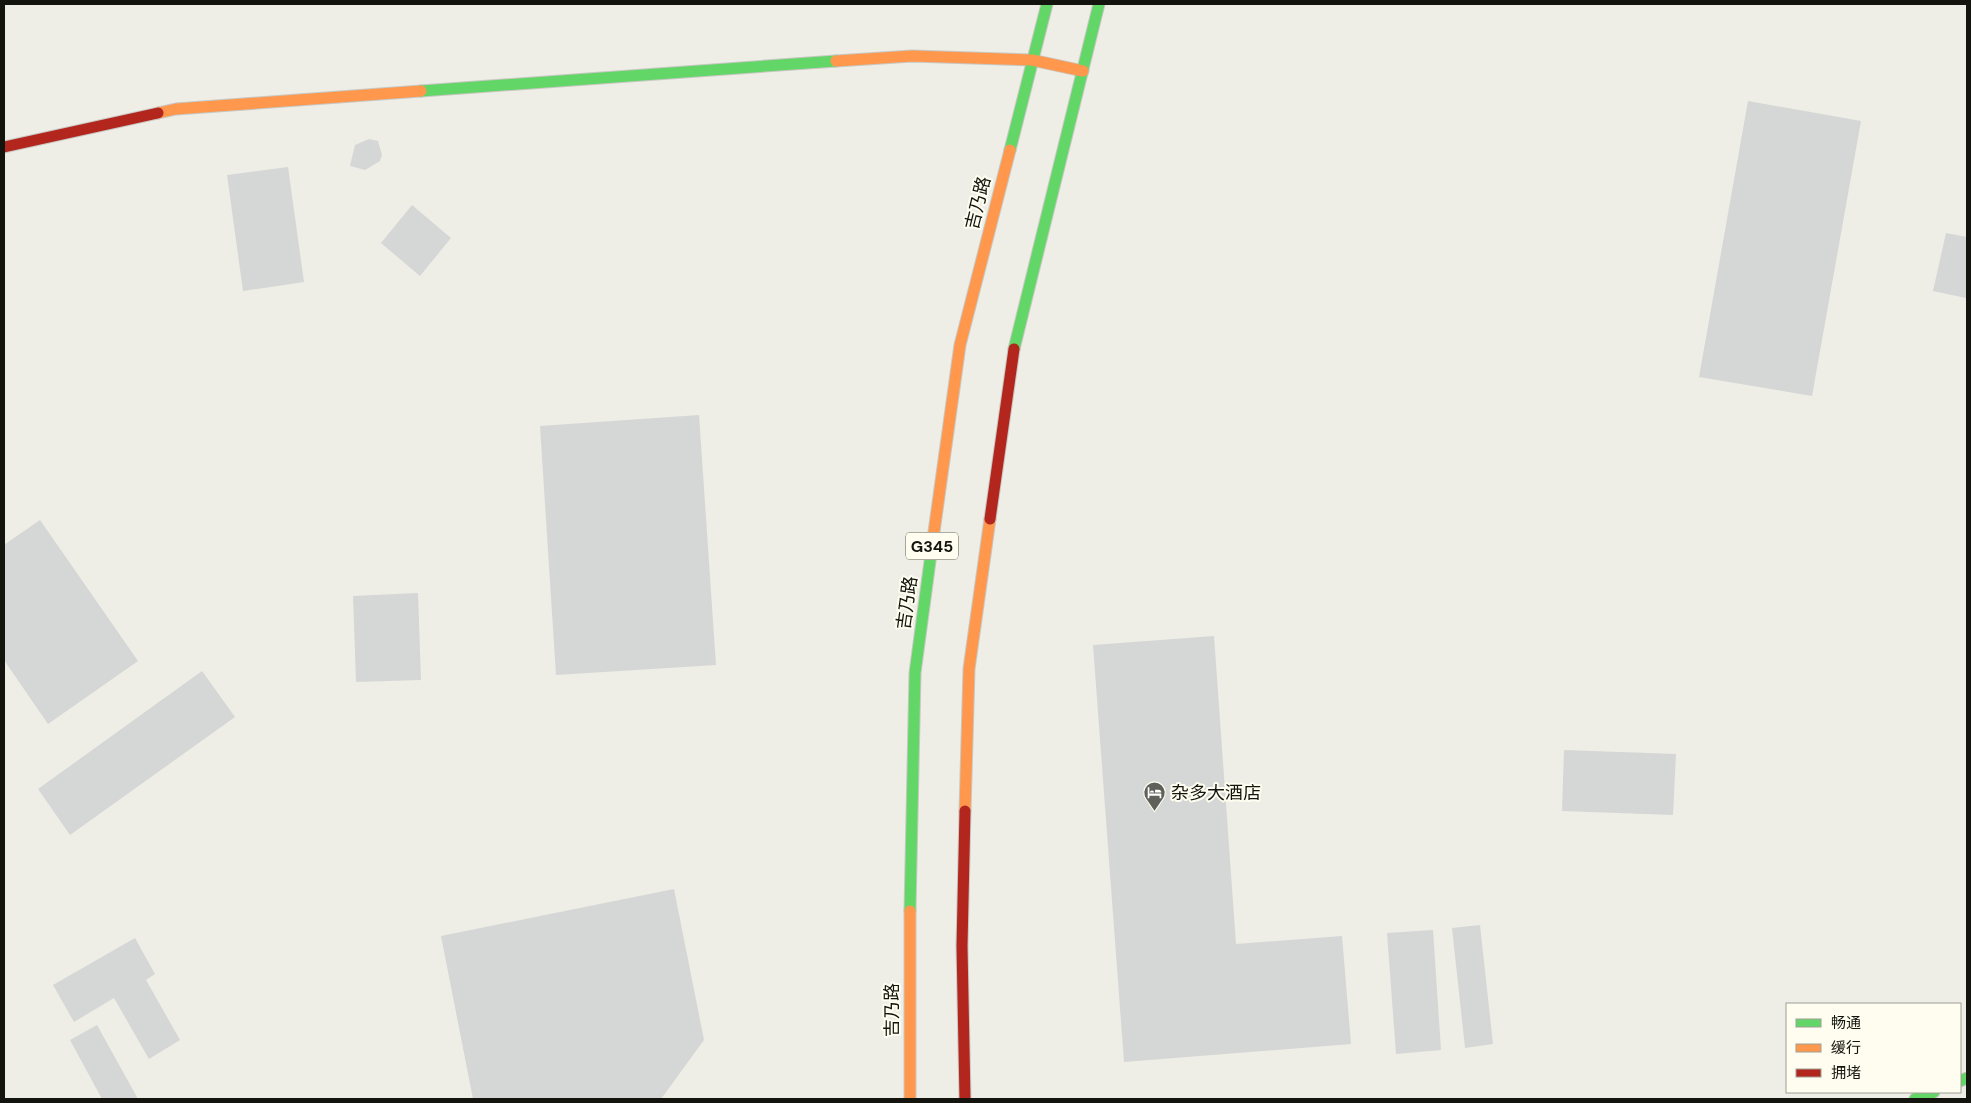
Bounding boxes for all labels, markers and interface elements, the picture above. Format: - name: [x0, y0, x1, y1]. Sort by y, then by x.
- street label: 吉乃路: [960, 174, 996, 232]
- road number: G345: [906, 532, 958, 560]
- street label: 吉乃路: [891, 575, 923, 631]
- hotel icon: 杂多大酒店: [1143, 781, 1167, 812]
- place label: 杂多大酒店: [1171, 781, 1261, 805]
- street label: 吉乃路: [880, 983, 904, 1037]
- legend: [1786, 1003, 1961, 1093]
- text: 畅通: [1831, 1013, 1861, 1033]
- text: 缓行: [1831, 1038, 1861, 1058]
- text: 拥堵: [1831, 1063, 1861, 1083]

